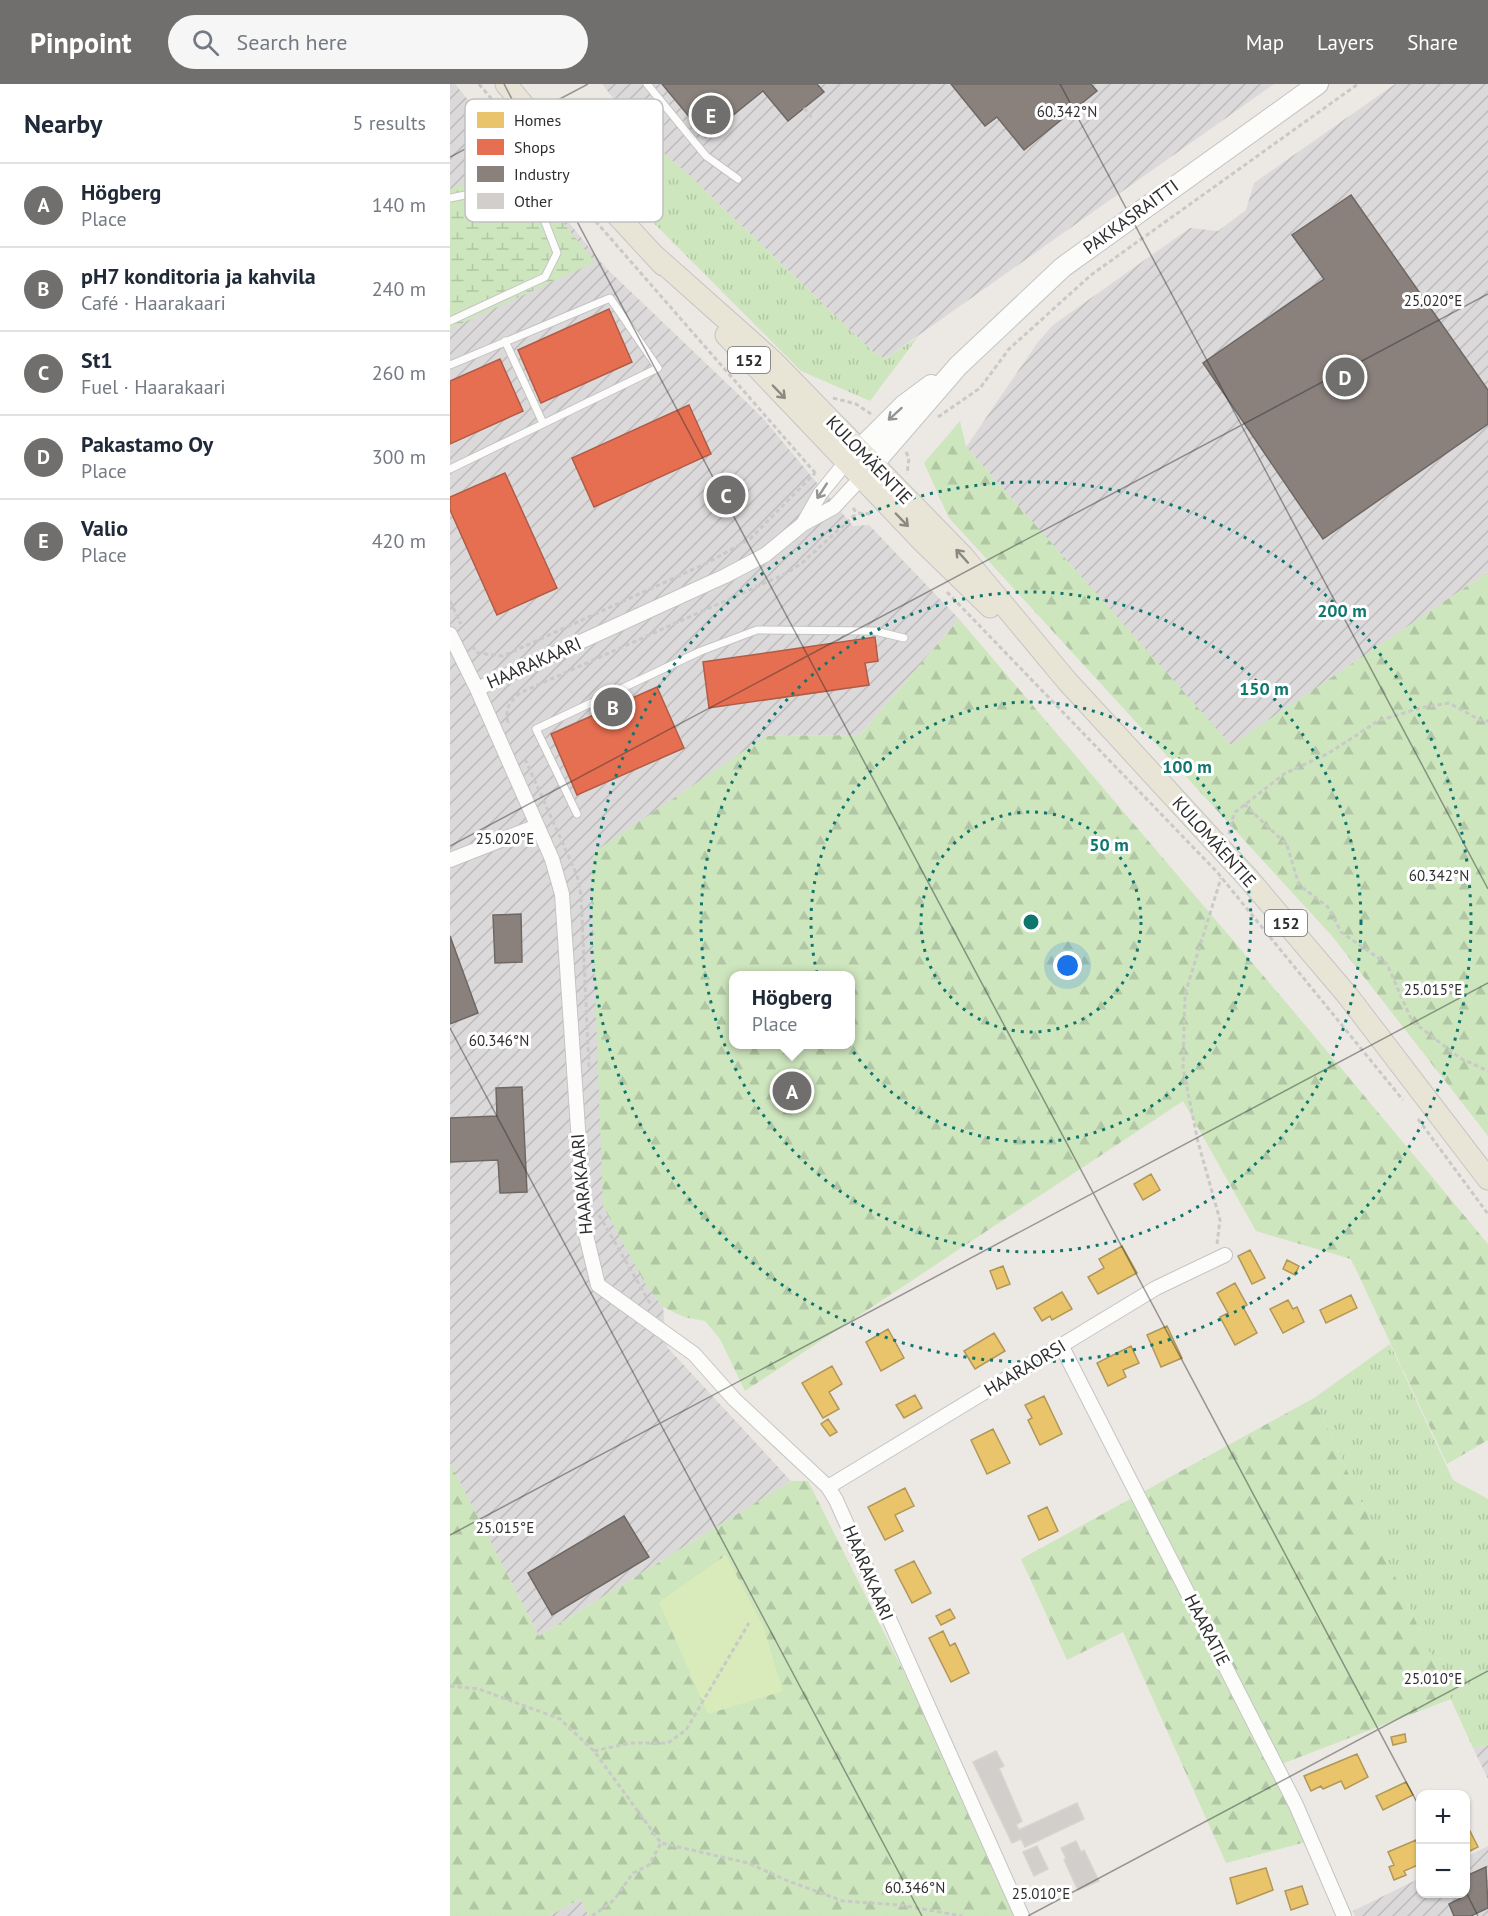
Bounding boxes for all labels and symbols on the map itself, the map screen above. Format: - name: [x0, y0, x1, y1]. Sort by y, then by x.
- pin: E: [692, 93, 730, 138]
- legend: [465, 99, 663, 222]
- text: 60.342°N: [1037, 102, 1097, 121]
- text: Homes: [514, 110, 561, 130]
- text: Shops: [514, 137, 555, 157]
- text: Industry: [514, 164, 570, 184]
- street label: PAKKASRAITTI: [1078, 174, 1183, 259]
- text: Other: [514, 191, 553, 211]
- text: 25.020°E: [1404, 291, 1462, 310]
- road number: 152: [728, 347, 770, 373]
- pin: D: [1326, 354, 1364, 400]
- one-way arrow: [772, 385, 786, 400]
- one-way arrow: [887, 407, 902, 421]
- street label: KULOMÄENTIE: [821, 410, 917, 509]
- pin: C: [706, 472, 746, 518]
- one-way arrow: [816, 482, 828, 499]
- one-way arrow: [894, 513, 909, 528]
- one-way arrow: [955, 548, 969, 563]
- text: 200 m: [1317, 599, 1367, 622]
- street label: HAARAKAARI: [483, 631, 585, 694]
- text: 150 m: [1239, 677, 1289, 700]
- pin: B: [594, 684, 632, 730]
- text: 100 m: [1162, 755, 1212, 778]
- street label: KULOMÄENTIE: [1167, 791, 1261, 892]
- text: 25.020°E: [476, 829, 534, 848]
- text: 50 m: [1089, 833, 1129, 856]
- text: 60.342°N: [1409, 866, 1469, 885]
- road number: 152: [1265, 910, 1307, 936]
- centre of rings: [1021, 912, 1041, 932]
- your location: [1053, 951, 1082, 980]
- text: 25.015°E: [1404, 980, 1462, 999]
- text: 60.346°N: [469, 1031, 529, 1050]
- pin: A: [772, 1068, 812, 1114]
- street label: HAARAKAARI: [566, 1133, 597, 1236]
- street label: HAARAORSI: [980, 1334, 1070, 1401]
- text: 25.015°E: [476, 1518, 534, 1537]
- street label: HAARAKAARI: [838, 1522, 899, 1624]
- street label: HAARATIE: [1180, 1590, 1235, 1670]
- text: 25.010°E: [1404, 1669, 1462, 1688]
- text: 60.346°N: [885, 1878, 945, 1897]
- text: 25.010°E: [1012, 1884, 1070, 1903]

